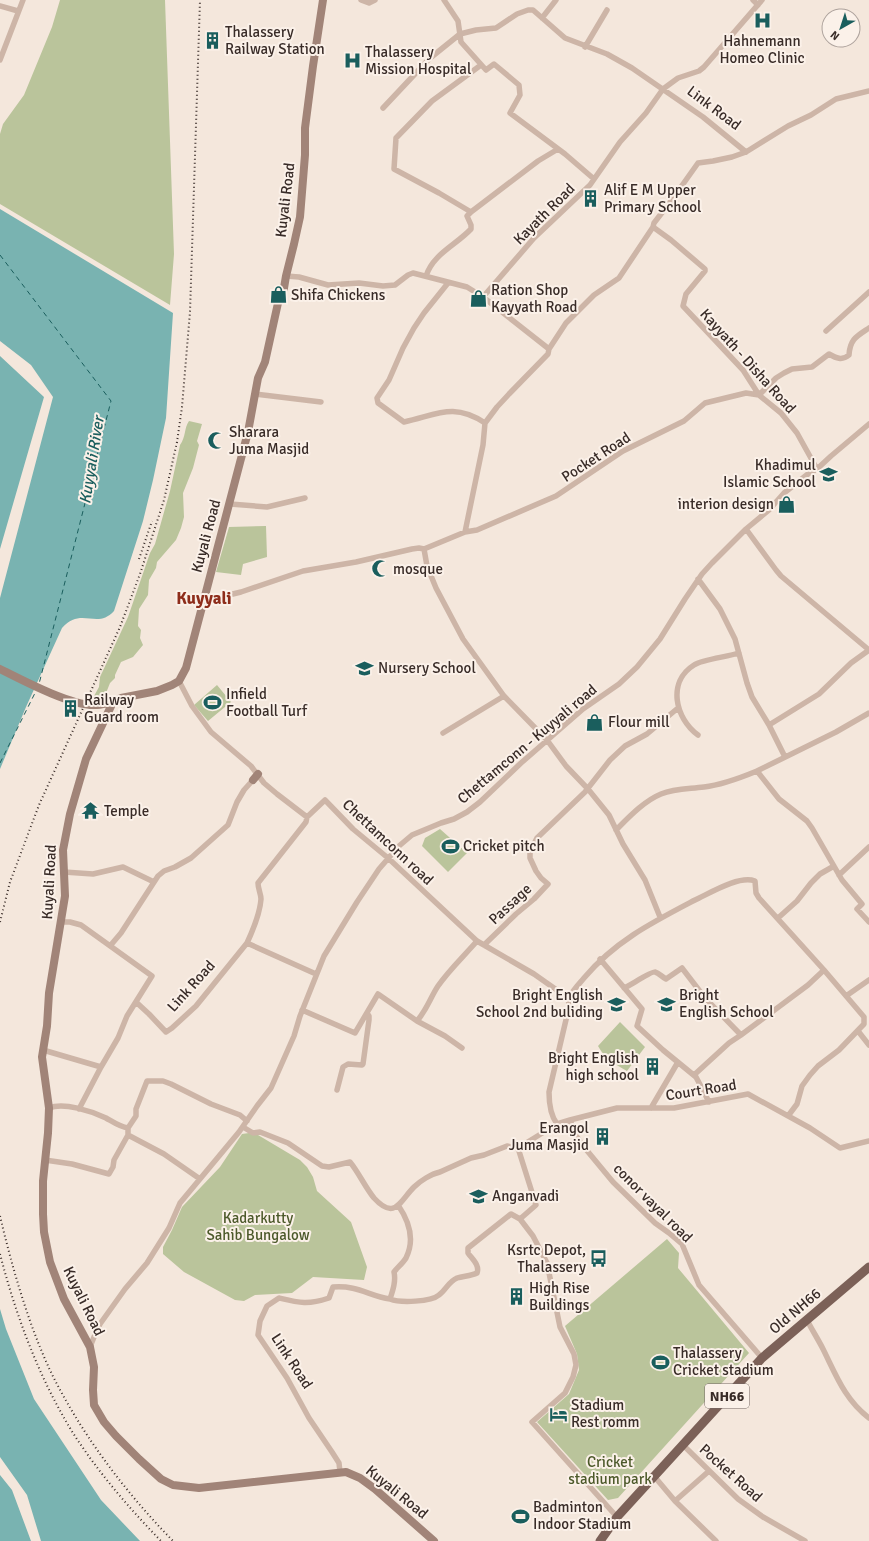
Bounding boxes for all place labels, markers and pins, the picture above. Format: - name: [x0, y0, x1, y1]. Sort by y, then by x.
- hospital icon: Hahnemann Homeo Clinic: [752, 10, 772, 30]
- place label: Thalassery Railway Station: [225, 23, 325, 58]
- building icon: Thalassery Railway Station: [202, 31, 222, 51]
- place label: Hahnemann Homeo Clinic: [719, 32, 805, 67]
- place label: Thalassery Mission Hospital: [365, 43, 471, 78]
- hospital icon: Thalassery Mission Hospital: [342, 51, 362, 71]
- place label: Alif E M Upper Primary School: [604, 181, 701, 216]
- building icon: Alif E M Upper Primary School: [581, 189, 601, 209]
- place label: Ration Shop Kayyath Road: [491, 281, 578, 316]
- shop icon: Shifa Chickens: [268, 285, 288, 305]
- place label: Shifa Chickens: [291, 286, 386, 304]
- shop icon: Ration Shop Kayyath Road: [468, 289, 488, 309]
- place label: Sharara Juma Masjid: [229, 423, 309, 458]
- mosque icon: Sharara Juma Masjid: [206, 431, 226, 451]
- place label: Khadimul Islamic School: [723, 456, 816, 491]
- school or university icon: Khadimul Islamic School: [819, 464, 839, 484]
- shop icon: interion design: [777, 494, 797, 514]
- place label: interion design: [678, 495, 774, 513]
- mosque icon: mosque: [370, 559, 390, 579]
- place label: mosque: [393, 560, 443, 578]
- school or university icon: Nursery School: [355, 658, 375, 678]
- place label: Nursery School: [378, 659, 476, 677]
- place label: Infield Football Turf: [226, 685, 308, 720]
- place label: Railway Guard room: [84, 691, 159, 726]
- sports icon: Infield Football Turf: [203, 693, 223, 713]
- building icon: Railway Guard room: [61, 699, 81, 719]
- shop icon: Flour mill: [585, 712, 605, 732]
- place label: Flour mill: [608, 713, 670, 731]
- temple icon: Temple: [81, 801, 101, 821]
- place label: Temple: [104, 802, 149, 820]
- sports icon: Cricket pitch: [440, 836, 460, 856]
- place label: Cricket pitch: [463, 837, 545, 855]
- place label: Bright English School 2nd buliding: [476, 986, 603, 1021]
- place label: Bright English School: [679, 986, 774, 1021]
- school or university icon: Bright English School 2nd buliding: [606, 994, 626, 1014]
- school or university icon: Bright English School: [656, 994, 676, 1014]
- place label: Bright English high school: [548, 1049, 639, 1084]
- building icon: Bright English high school: [642, 1057, 662, 1077]
- place label: Erangol Juma Masjid: [509, 1119, 589, 1154]
- building icon: Erangol Juma Masjid: [592, 1127, 612, 1147]
- school or university icon: Anganvadi: [469, 1186, 489, 1206]
- place label: Anganvadi: [492, 1187, 559, 1205]
- place label: Ksrtc Depot, Thalassery: [507, 1241, 586, 1276]
- bus stop icon: Ksrtc Depot, Thalassery: [589, 1249, 609, 1269]
- place label: High Rise Buildings: [529, 1279, 590, 1314]
- building icon: High Rise Buildings: [506, 1287, 526, 1307]
- place label: Thalassery Cricket stadium: [673, 1344, 774, 1379]
- sports icon: Thalassery Cricket stadium: [650, 1352, 670, 1372]
- place label: Stadium Rest romm: [571, 1396, 639, 1431]
- hotel icon: Stadium Rest romm: [548, 1404, 568, 1424]
- place label: Badminton Indoor Stadium: [533, 1498, 631, 1533]
- sports icon: Badminton Indoor Stadium: [510, 1506, 530, 1526]

